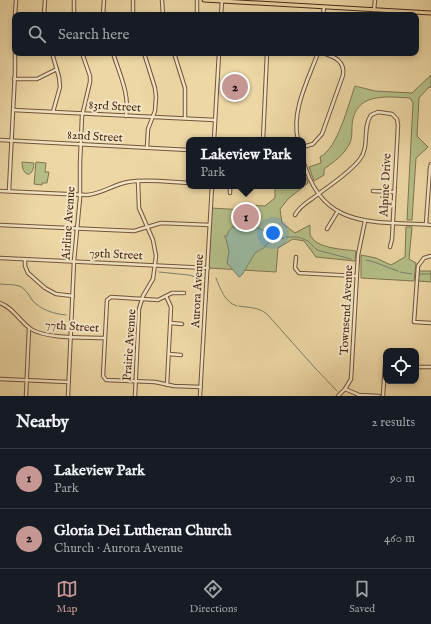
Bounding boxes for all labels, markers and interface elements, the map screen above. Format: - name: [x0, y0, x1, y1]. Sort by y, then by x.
- search box: [12, 12, 419, 56]
- icon: search: [26, 23, 48, 45]
- text: Search here: [58, 25, 129, 44]
- pin: 2: [222, 72, 248, 102]
- street label: 83rd Street: [88, 98, 142, 115]
- street label: 82nd Street: [67, 128, 123, 145]
- popup: [186, 137, 306, 189]
- text: Lakeview Park: [200, 145, 292, 164]
- street label: Alpine Drive: [376, 152, 396, 218]
- text: Park: [200, 164, 225, 181]
- street label: Airline Avenue: [58, 185, 79, 261]
- pin: 1: [233, 202, 259, 232]
- your location: [263, 223, 283, 243]
- street label: 79th Street: [89, 246, 143, 263]
- street label: Aurora Avenue: [188, 253, 207, 329]
- street label: Townsend Avenue: [337, 264, 356, 355]
- street label: Prairie Avenue: [120, 308, 140, 382]
- street label: 77th Street: [44, 317, 100, 336]
- map controls: [383, 348, 419, 384]
- button: locate: [383, 348, 419, 384]
- text: Nearby: [16, 412, 69, 433]
- text: 2 results: [371, 414, 415, 431]
- text: Lakeview Park: [54, 461, 145, 480]
- text: 1: [27, 470, 31, 487]
- text: 90 m: [390, 470, 415, 487]
- text: Park: [54, 480, 79, 497]
- text: Gloria Dei Lutheran Church: [54, 521, 231, 540]
- text: 2: [26, 530, 32, 547]
- text: 460 m: [384, 530, 415, 547]
- text: Church · Aurora Avenue: [54, 540, 183, 557]
- tab: Map: [56, 578, 78, 616]
- tab: Directions: [190, 578, 237, 616]
- tab: Saved: [349, 578, 375, 616]

